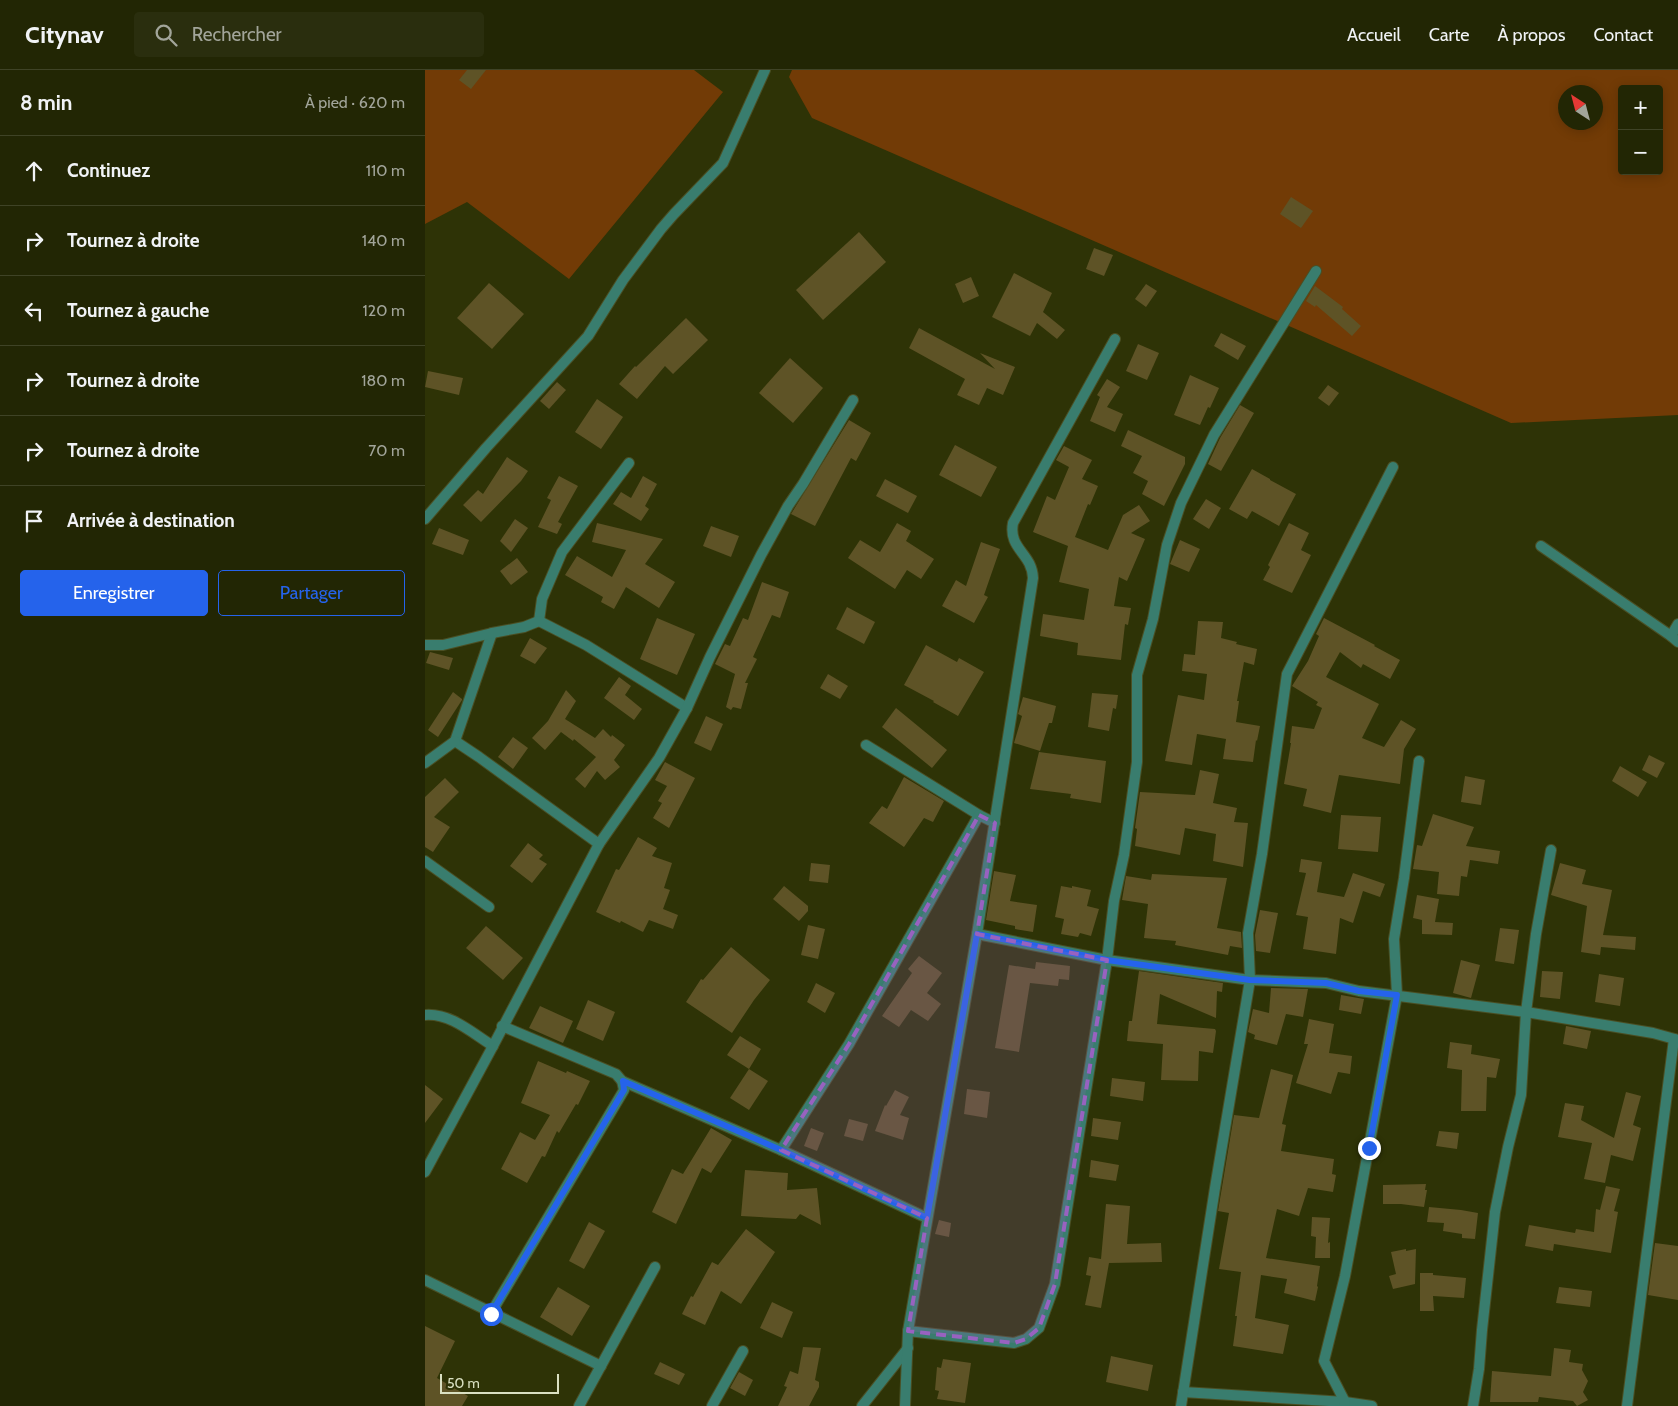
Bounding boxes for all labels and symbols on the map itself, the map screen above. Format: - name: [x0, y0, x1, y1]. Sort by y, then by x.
- north arrow: [1558, 85, 1603, 130]
- route end: [1358, 1137, 1381, 1160]
- route start: [480, 1303, 503, 1326]
- scale bar: [440, 1371, 559, 1394]

